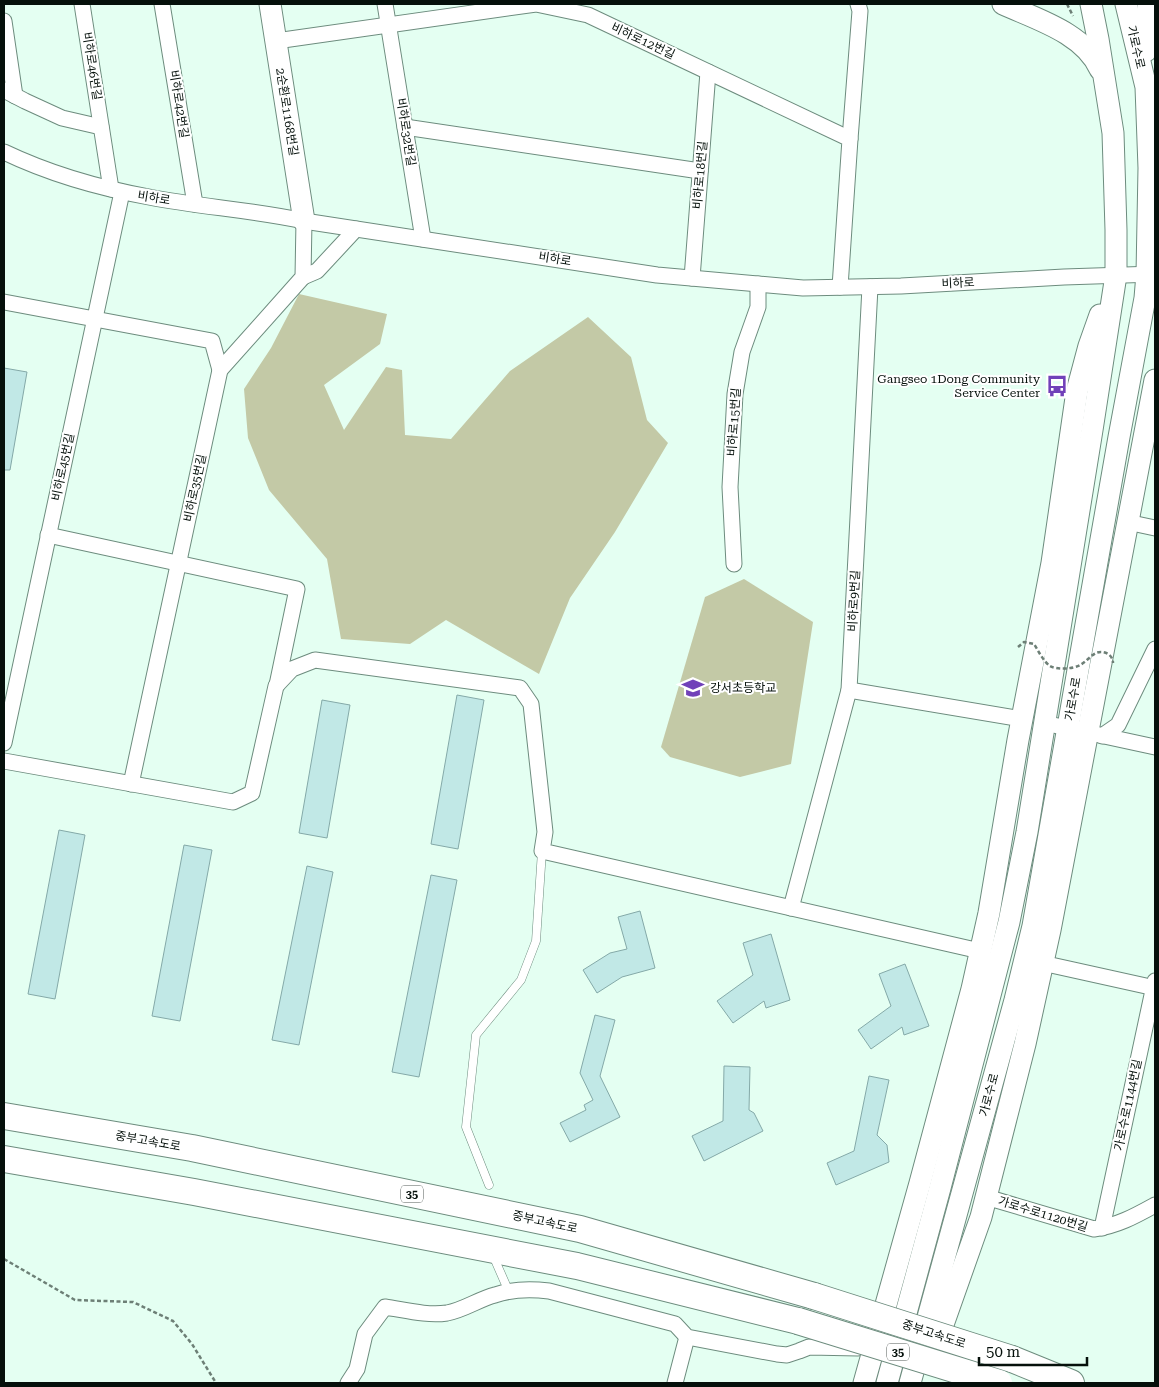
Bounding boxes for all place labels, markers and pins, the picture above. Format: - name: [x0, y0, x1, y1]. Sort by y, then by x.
- place label: Gangseo 1Dong Community Service Center: [877, 372, 1041, 400]
- bus stop icon: Gangseo 1Dong Community Service Center: [1044, 373, 1070, 399]
- school or university icon: 강서초등학교: [680, 675, 706, 701]
- place label: 강서초등학교: [710, 681, 776, 695]

